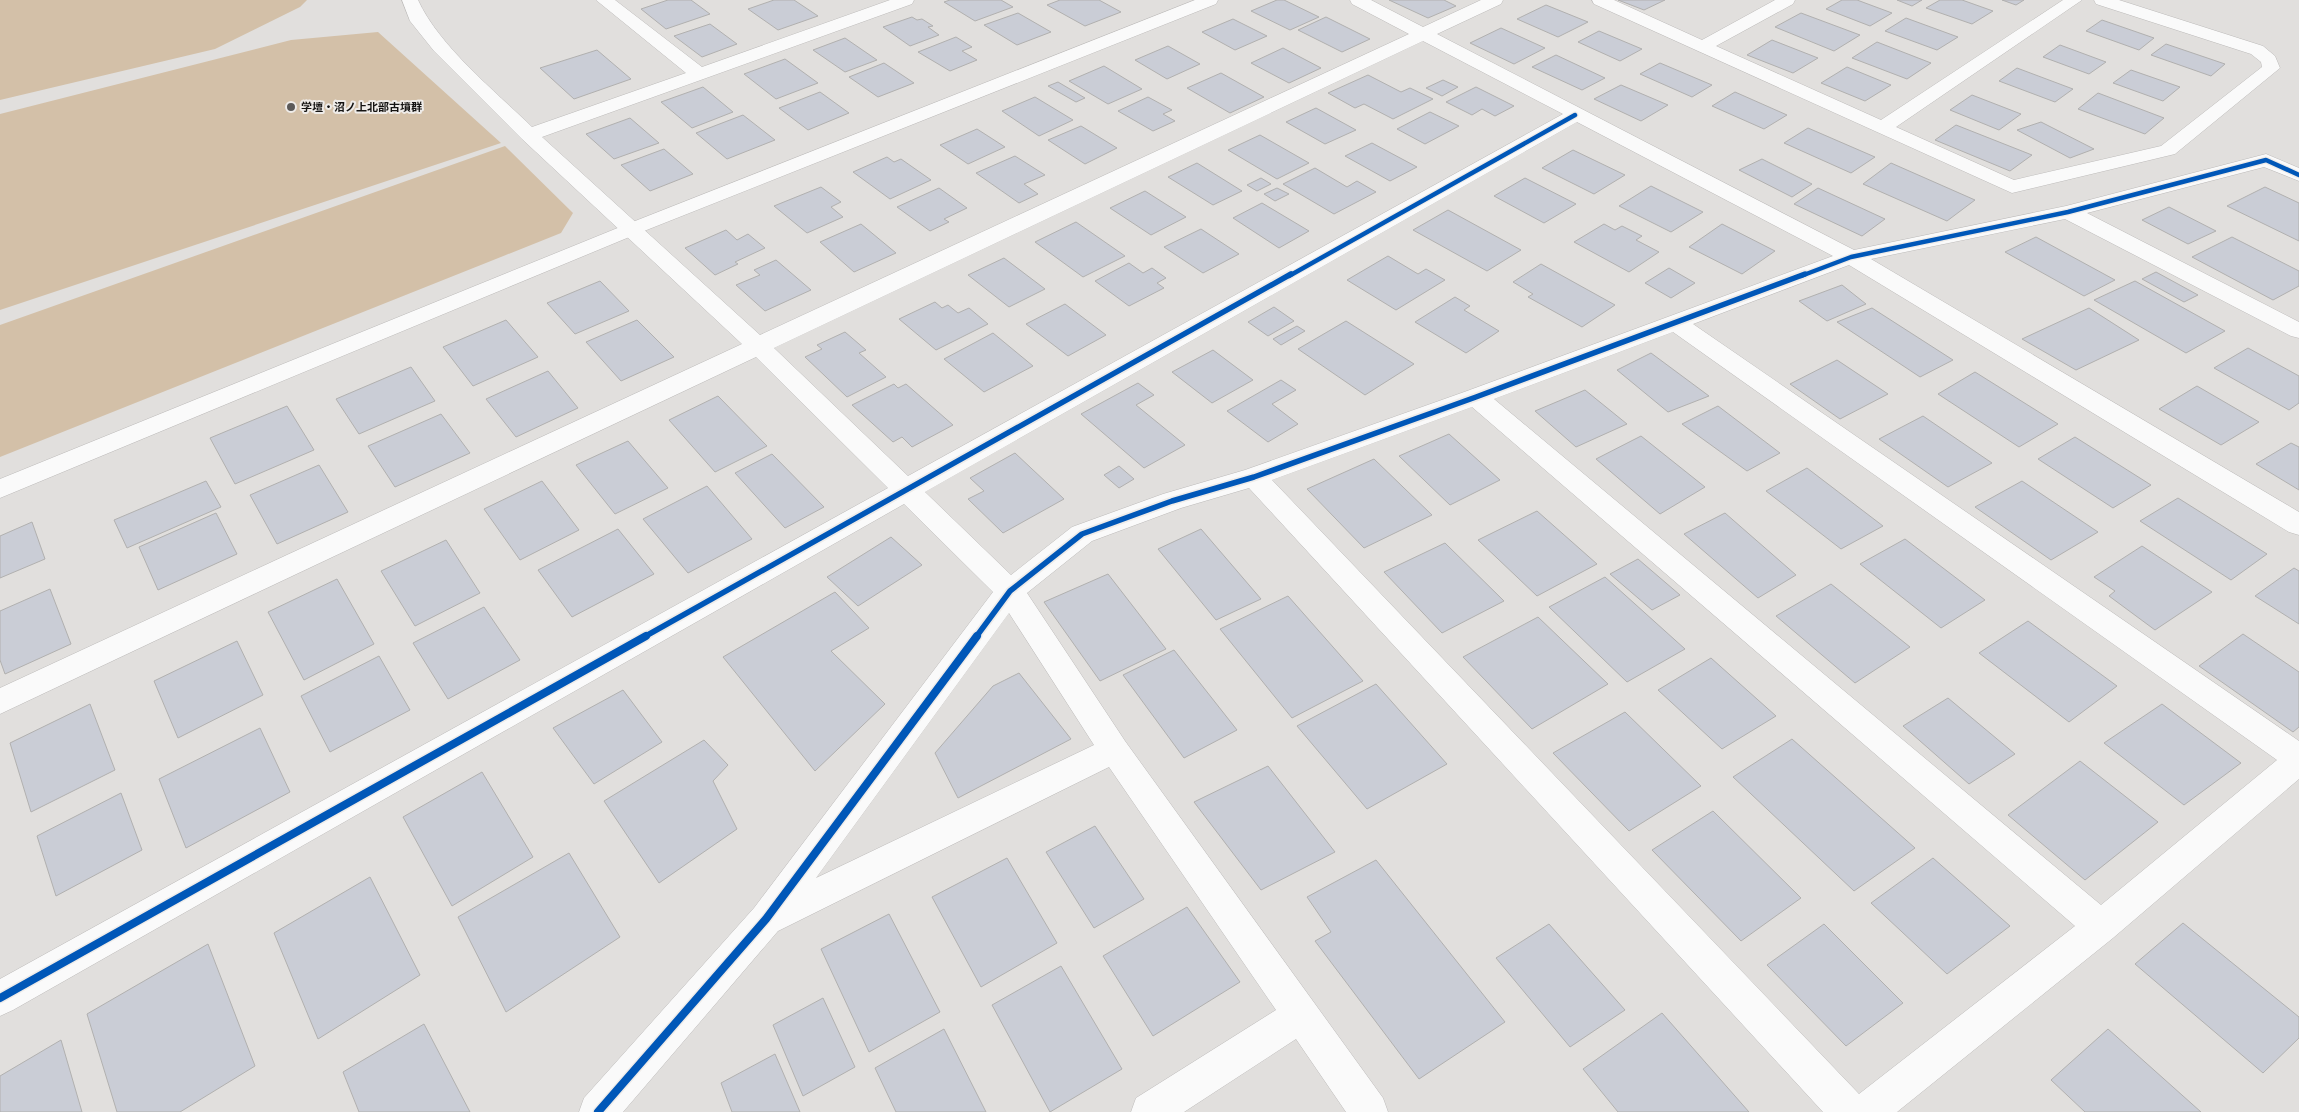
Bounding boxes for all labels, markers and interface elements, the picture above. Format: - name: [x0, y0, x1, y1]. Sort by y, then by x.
- marker: 学壇・沼ノ上北部古墳群: [285, 101, 297, 113]
- place label: 学壇・沼ノ上北部古墳群: [301, 101, 422, 114]

